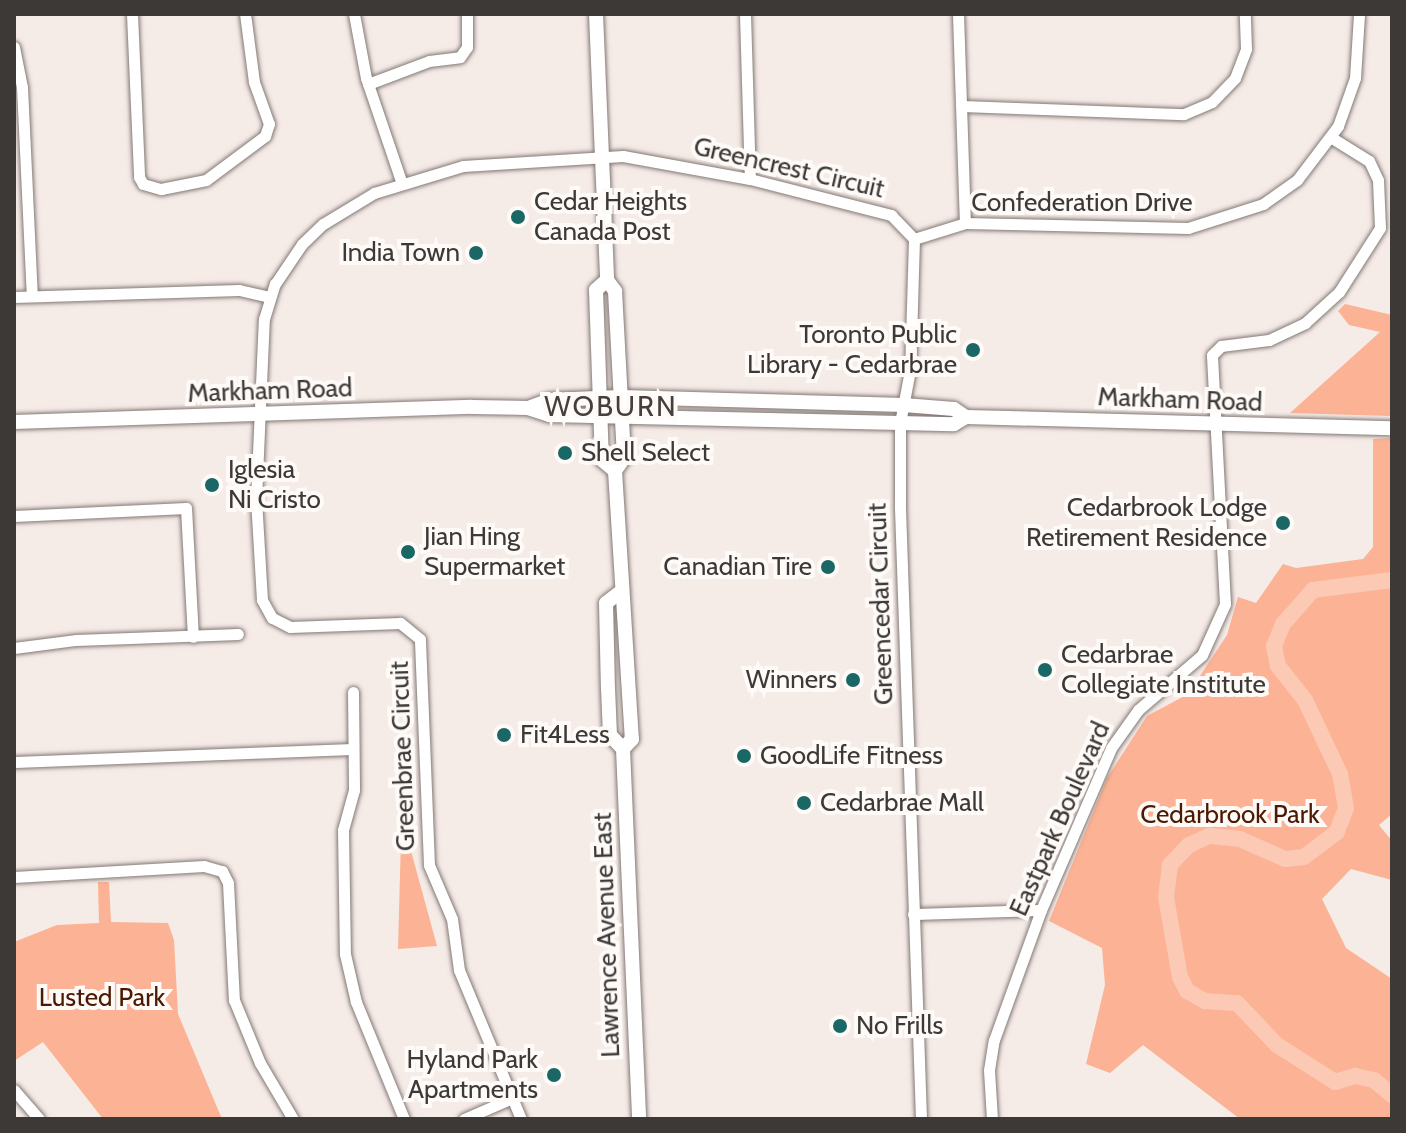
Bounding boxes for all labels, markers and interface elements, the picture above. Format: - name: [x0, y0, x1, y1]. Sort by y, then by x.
- street label: Greencrest Circuit: [691, 131, 887, 205]
- place label: Cedar Heights Canada Post: [534, 186, 687, 248]
- street label: Confederation Drive: [971, 187, 1193, 219]
- marker: Cedar Heights Canada Post: [509, 208, 527, 226]
- place label: India Town: [341, 237, 460, 269]
- marker: India Town: [467, 244, 485, 262]
- place label: Toronto Public Library - Cedarbrae: [747, 319, 957, 380]
- marker: Toronto Public Library - Cedarbrae: [964, 341, 982, 359]
- street label: Markham Road: [187, 373, 353, 409]
- street label: Markham Road: [1097, 382, 1263, 418]
- district label: WOBURN: [544, 389, 678, 423]
- place label: Shell Select: [581, 437, 710, 469]
- marker: Shell Select: [556, 444, 574, 462]
- place label: Iglesia Ni Cristo: [228, 454, 321, 516]
- marker: Iglesia Ni Cristo: [203, 476, 221, 494]
- place label: Cedarbrook Lodge Retirement Residence: [1026, 492, 1267, 554]
- street label: Greencedar Circuit: [862, 502, 900, 706]
- marker: Cedarbrook Lodge Retirement Residence: [1274, 514, 1292, 532]
- place label: Jian Hing Supermarket: [424, 521, 565, 582]
- marker: Jian Hing Supermarket: [399, 543, 417, 561]
- place label: Canadian Tire: [663, 551, 812, 583]
- marker: Canadian Tire: [819, 558, 837, 576]
- place label: Cedarbrae Collegiate Institute: [1061, 639, 1266, 700]
- street label: Greenbrae Circuit: [384, 660, 422, 852]
- marker: Cedarbrae Collegiate Institute: [1036, 661, 1054, 679]
- place label: Winners: [746, 664, 837, 696]
- marker: Winners: [844, 671, 862, 689]
- street label: Eastpark Boulevard: [1003, 717, 1117, 921]
- place label: Fit4Less: [520, 719, 610, 751]
- marker: Fit4Less: [495, 726, 513, 744]
- place label: GoodLife Fitness: [760, 740, 943, 772]
- marker: GoodLife Fitness: [735, 747, 753, 765]
- place label: Cedarbrae Mall: [820, 787, 984, 819]
- marker: Cedarbrae Mall: [795, 794, 813, 812]
- park label: Cedarbrook Park: [1140, 799, 1320, 831]
- street label: Lawrence Avenue East: [587, 812, 627, 1058]
- park label: Lusted Park: [39, 982, 165, 1014]
- place label: No Frills: [856, 1010, 943, 1042]
- marker: No Frills: [831, 1017, 849, 1035]
- place label: Hyland Park Apartments: [406, 1044, 538, 1106]
- marker: Hyland Park Apartments: [545, 1066, 563, 1084]

